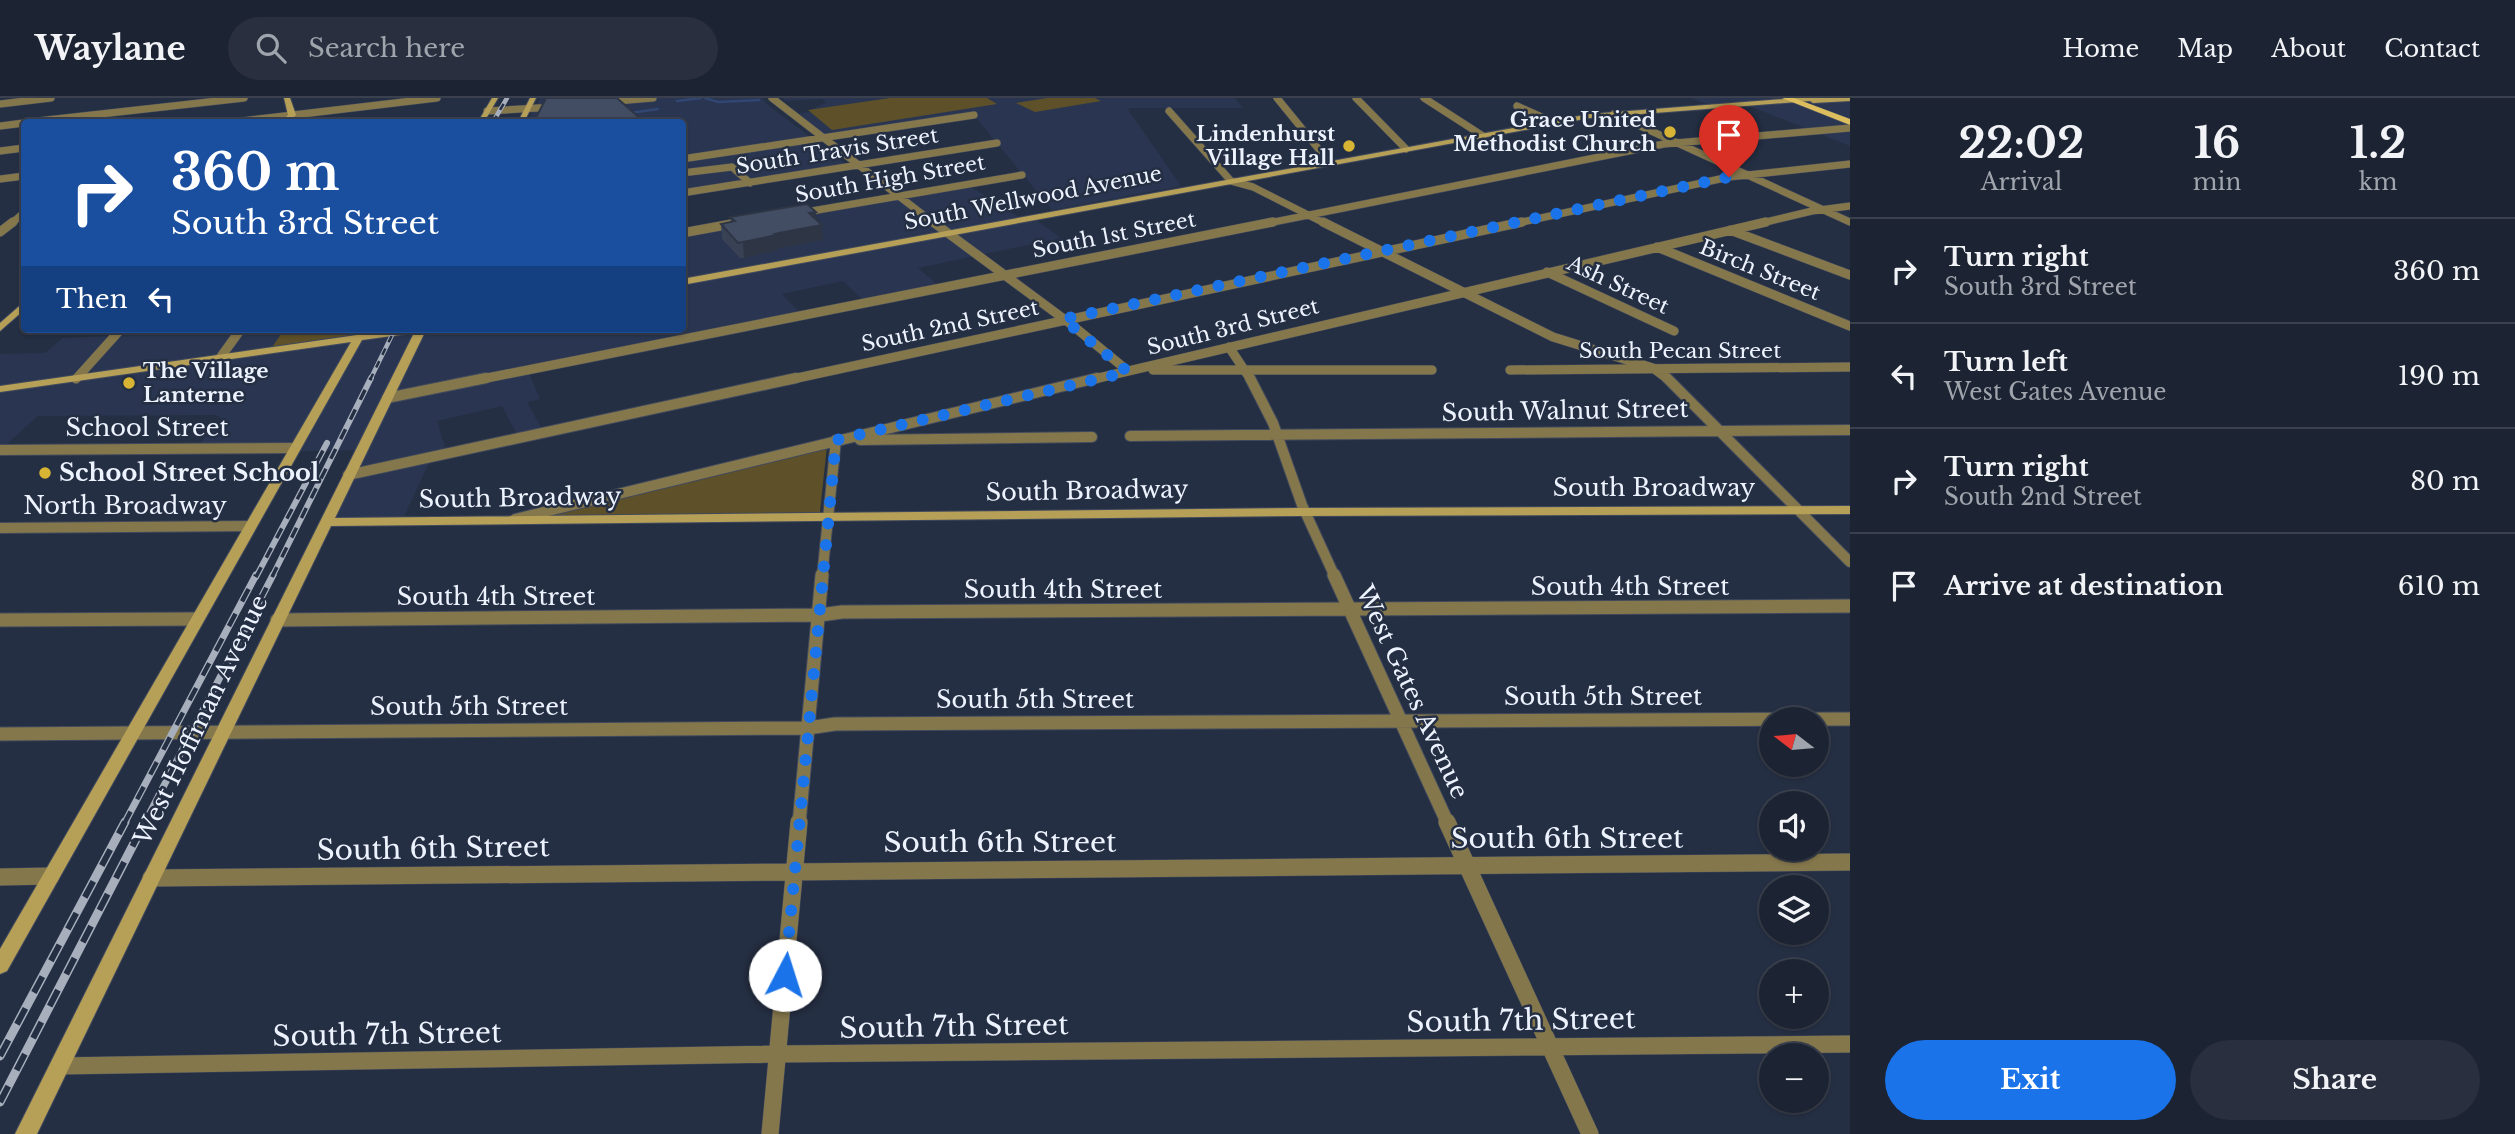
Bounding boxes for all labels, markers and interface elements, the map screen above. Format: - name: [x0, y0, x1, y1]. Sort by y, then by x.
- search box: [228, 17, 718, 80]
- text: Waylane: [35, 28, 186, 69]
- icon: search: [252, 29, 290, 67]
- text: Search here: [308, 32, 465, 64]
- text: Home: [2063, 34, 2139, 63]
- text: Map: [2177, 34, 2233, 63]
- text: About: [2271, 34, 2346, 63]
- text: Contact: [2384, 34, 2480, 63]
- pin: [1699, 105, 1759, 177]
- place label: Grace United Methodist Church: [1453, 107, 1656, 157]
- icon: arrive: [1710, 116, 1748, 154]
- text: 22:02: [1959, 117, 2084, 169]
- text: 16: [2194, 117, 2240, 169]
- text: 1.2: [2350, 117, 2406, 169]
- place label: Lindenhurst Village Hall: [1196, 121, 1336, 171]
- street label: South Travis Street: [734, 122, 940, 180]
- marker: Grace United Methodist Church: [1662, 124, 1678, 140]
- marker: Lindenhurst Village Hall: [1341, 138, 1357, 154]
- text: 360 m: [171, 142, 339, 203]
- icon: right: [56, 147, 147, 238]
- street label: South High Street: [793, 149, 987, 209]
- street label: South Wellwood Avenue: [902, 160, 1164, 236]
- text: Arrival: [1981, 168, 2062, 196]
- text: min: [2193, 168, 2241, 196]
- text: km: [2359, 168, 2398, 196]
- text: South 3rd Street: [171, 203, 439, 243]
- street label: South 1st Street: [1030, 206, 1198, 264]
- street label: Birch Street: [1696, 234, 1824, 306]
- text: Turn right: [1944, 241, 2089, 273]
- street label: Ash Street: [1562, 250, 1673, 320]
- icon: right: [1885, 252, 1923, 290]
- text: 360 m: [2393, 255, 2480, 287]
- text: South 3rd Street: [1944, 273, 2137, 301]
- icon: left: [142, 280, 180, 318]
- text: Then: [56, 283, 128, 315]
- street label: South 3rd Street: [1145, 293, 1322, 361]
- street label: South 2nd Street: [859, 295, 1041, 357]
- street label: South Pecan Street: [1579, 338, 1781, 364]
- text: Turn left: [1944, 346, 2068, 378]
- icon: left: [1885, 357, 1923, 395]
- place label: The Village Lanterne: [143, 358, 268, 408]
- text: 190 m: [2398, 360, 2480, 392]
- marker: The Village Lanterne: [121, 375, 137, 391]
- text: West Gates Avenue: [1944, 378, 2167, 406]
- street label: South Walnut Street: [1441, 394, 1689, 427]
- street label: School Street: [65, 413, 229, 442]
- text: Turn right: [1944, 451, 2089, 483]
- place label: School Street School: [59, 458, 320, 487]
- icon: right: [1885, 462, 1923, 500]
- marker: School Street School: [37, 465, 53, 481]
- text: 80 m: [2410, 465, 2480, 497]
- street label: South Broadway: [1553, 473, 1756, 502]
- street label: South Broadway: [985, 474, 1189, 507]
- street label: South Broadway: [418, 481, 622, 514]
- text: South 2nd Street: [1944, 483, 2142, 511]
- street label: North Broadway: [23, 491, 227, 520]
- icon: arrive: [1885, 567, 1923, 605]
- text: Arrive at destination: [1944, 570, 2224, 602]
- text: 610 m: [2398, 570, 2480, 602]
- street label: South 4th Street: [1531, 572, 1729, 601]
- street label: South 4th Street: [964, 575, 1162, 604]
- street label: West Gates Avenue: [1350, 580, 1475, 803]
- street label: South 4th Street: [397, 582, 595, 611]
- street label: West Hoffman Avenue: [127, 590, 274, 850]
- street label: South 5th Street: [1504, 682, 1702, 711]
- street label: South 5th Street: [936, 685, 1134, 714]
- street label: South 5th Street: [370, 692, 568, 721]
- north arrow: [1759, 707, 1829, 777]
- map controls: [1759, 707, 1829, 1113]
- button: sound: [1759, 791, 1829, 861]
- street label: South 6th Street: [1450, 821, 1684, 856]
- street label: South 6th Street: [883, 825, 1117, 860]
- street label: South 6th Street: [316, 829, 550, 868]
- button: layers: [1759, 875, 1829, 945]
- position arrow: [748, 938, 822, 1012]
- button: +: [1759, 959, 1829, 1029]
- street label: South 7th Street: [1406, 1001, 1636, 1040]
- street label: South 7th Street: [839, 1007, 1069, 1046]
- street label: South 7th Street: [272, 1015, 502, 1054]
- button: Exit: [1885, 1040, 2176, 1120]
- button: Share: [2190, 1040, 2480, 1120]
- button: −: [1759, 1043, 1829, 1113]

